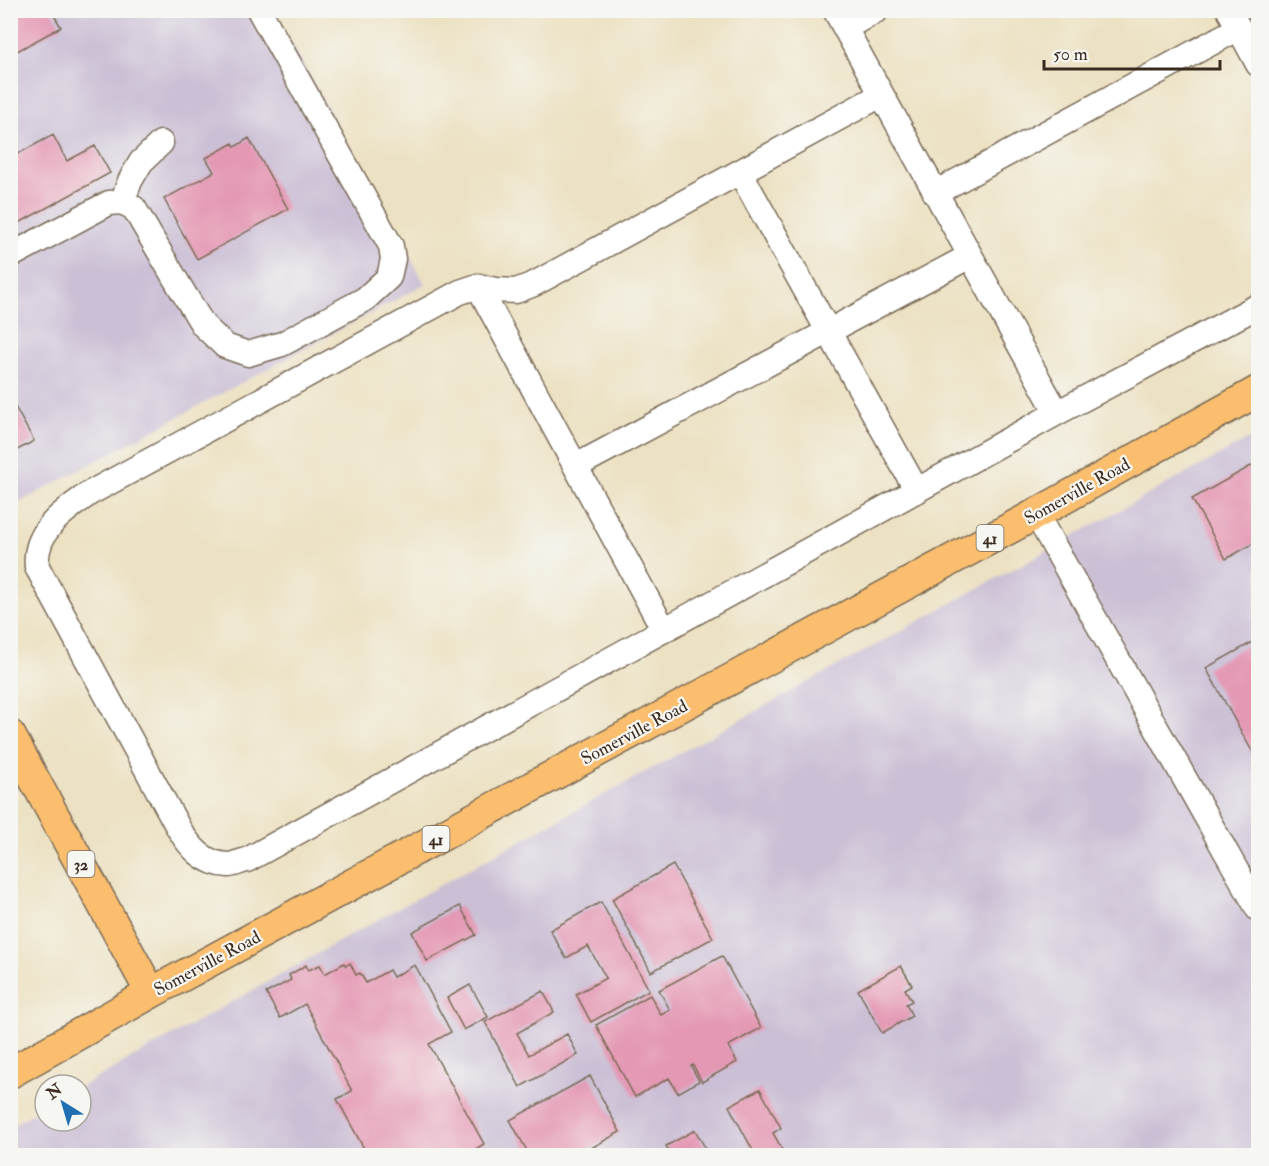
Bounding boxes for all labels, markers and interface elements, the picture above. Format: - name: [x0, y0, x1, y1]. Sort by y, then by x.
- scale bar: [1044, 33, 1220, 71]
- text: 50 m: [1053, 43, 1088, 66]
- street label: Somerville Road: [1020, 453, 1134, 530]
- road number: 41: [976, 525, 1004, 551]
- street label: Somerville Road: [577, 695, 692, 770]
- road number: 41: [422, 826, 450, 852]
- road number: 32: [68, 851, 94, 877]
- street label: Somerville Road: [150, 926, 265, 1001]
- north arrow: [33, 1073, 93, 1133]
- text: N: [42, 1079, 67, 1105]

